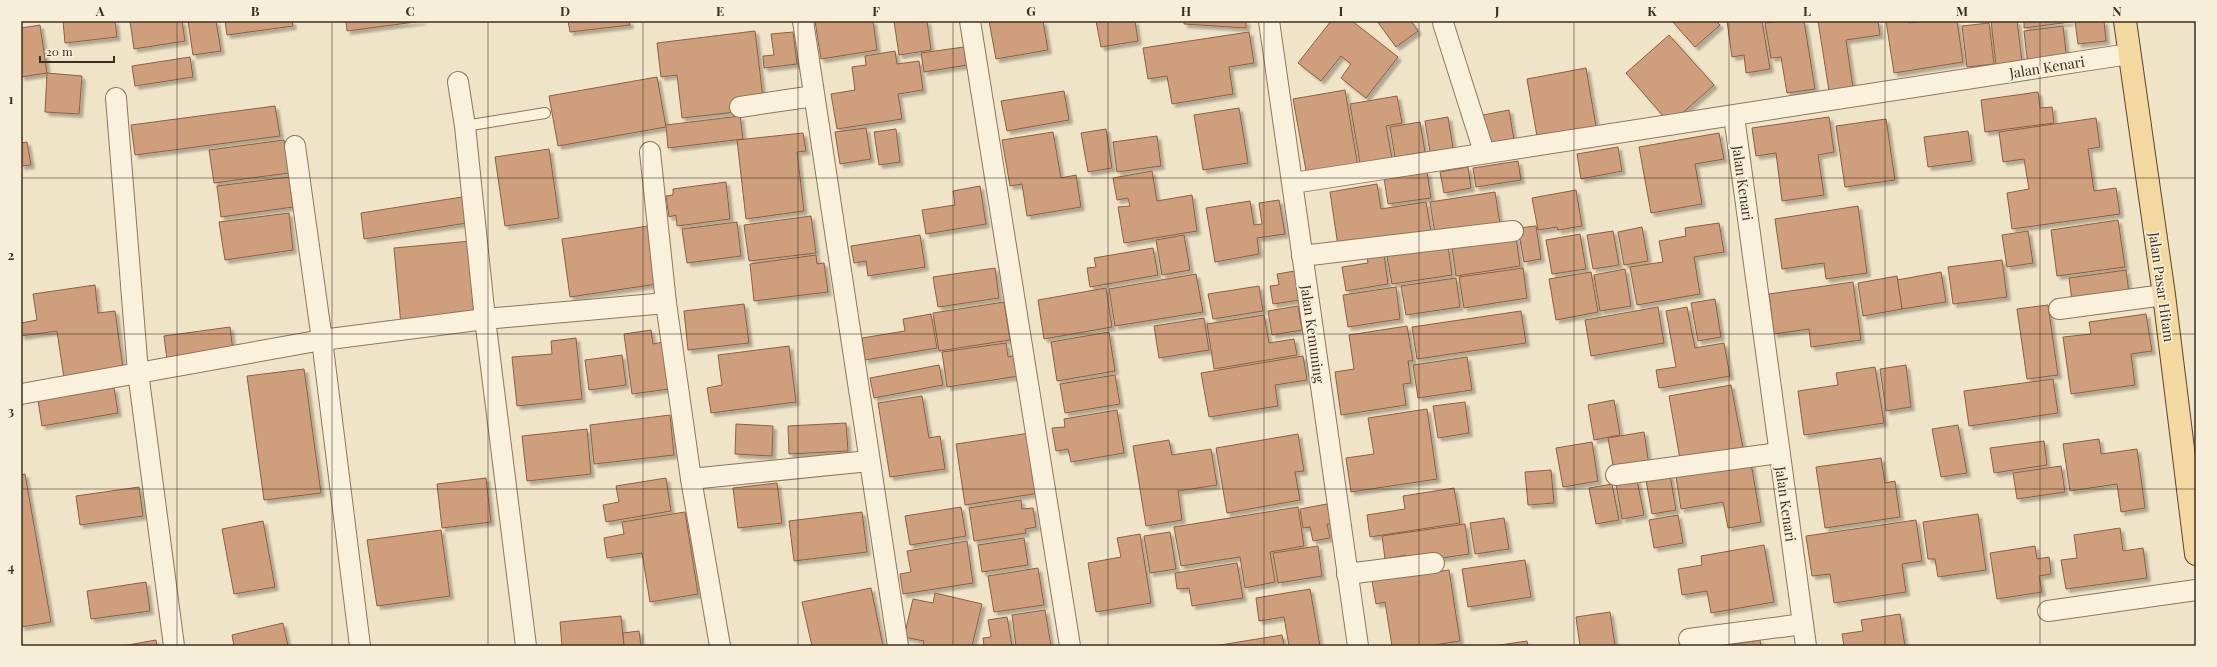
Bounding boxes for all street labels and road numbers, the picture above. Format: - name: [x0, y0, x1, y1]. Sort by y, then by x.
- street label: Jalan Kenari: [2007, 52, 2086, 82]
- street label: Jalan Kenari: [1728, 143, 1758, 222]
- street label: Jalan Pasar Hitam: [2145, 230, 2179, 344]
- street label: Jalan Kemuning: [1297, 283, 1329, 385]
- street label: Jalan Kenari: [1771, 464, 1801, 543]

